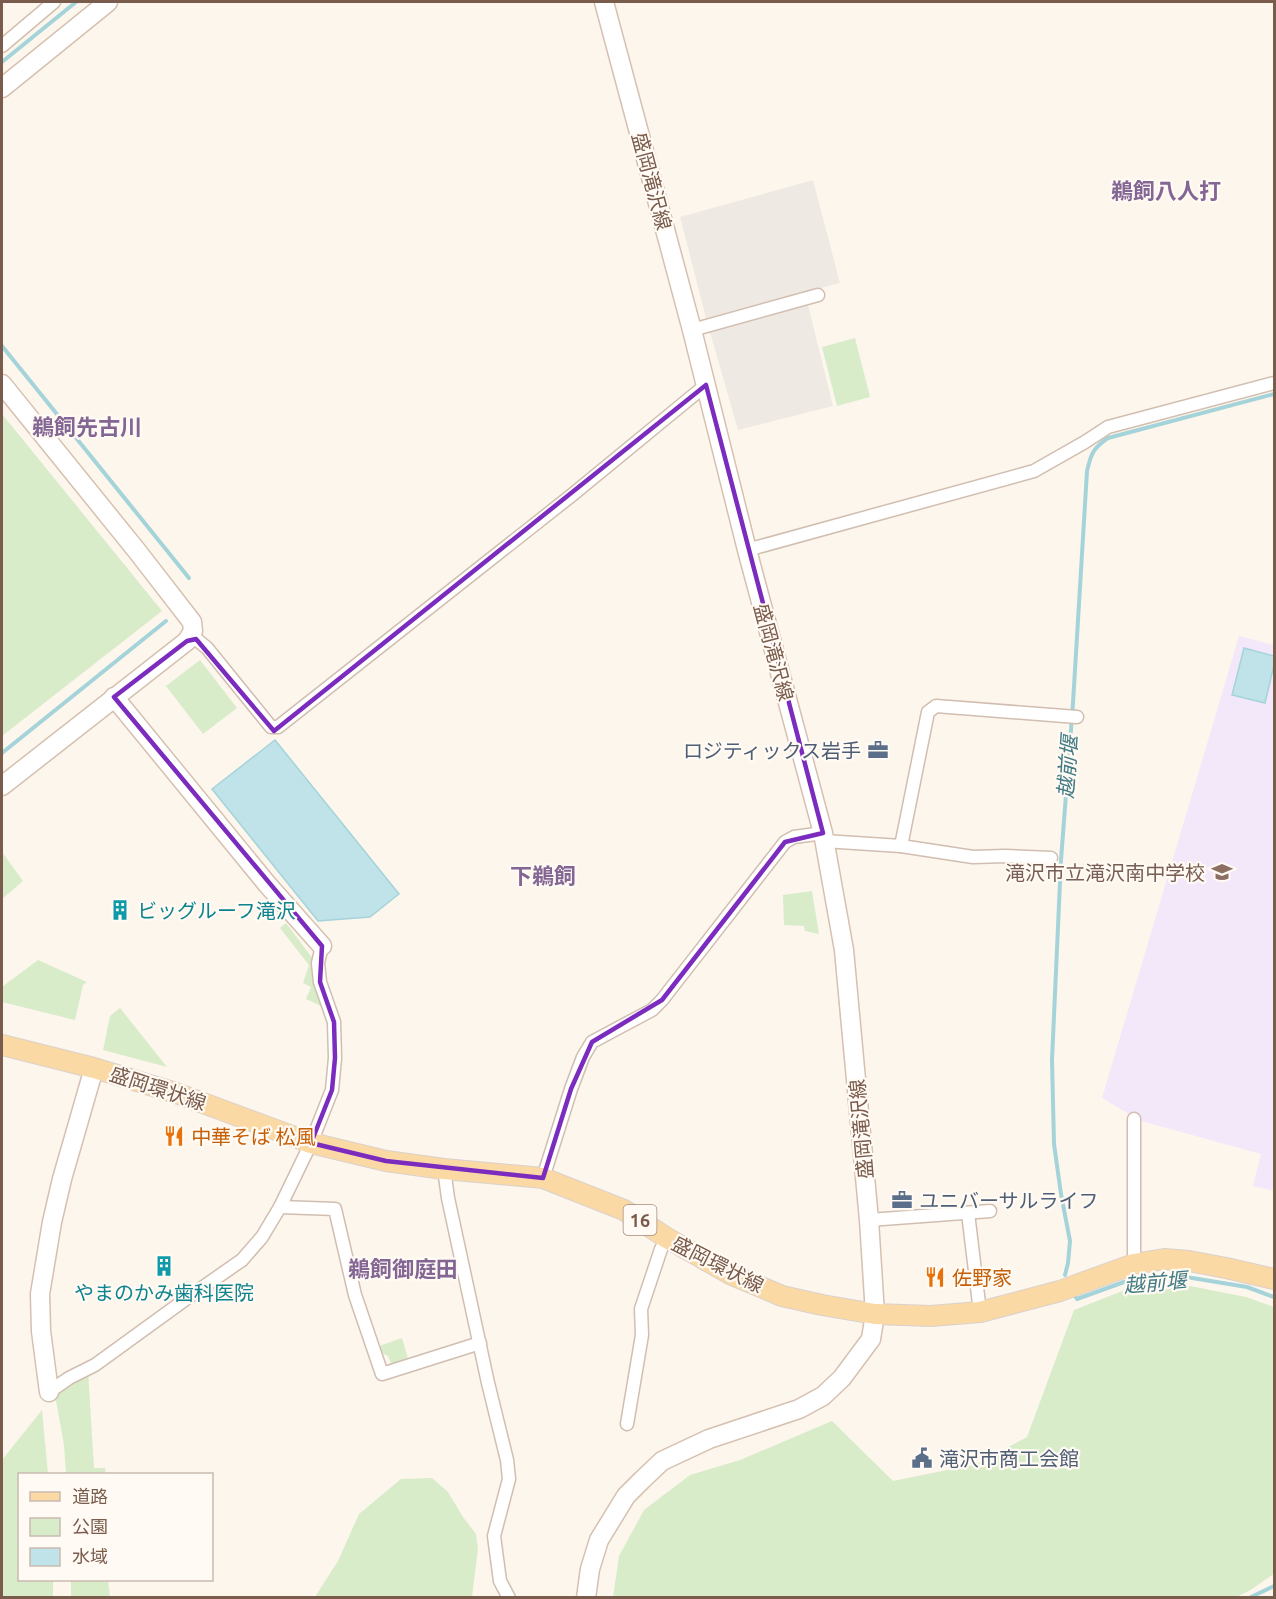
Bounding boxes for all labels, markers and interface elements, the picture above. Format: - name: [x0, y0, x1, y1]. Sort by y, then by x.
- street label: 盛岡滝沢線: [628, 130, 676, 232]
- district label: 鵜飼八人打: [1111, 178, 1221, 203]
- district label: 鵜飼先古川: [32, 414, 142, 439]
- street label: 盛岡滝沢線: [750, 601, 798, 703]
- water label: 越前堰: [1053, 731, 1081, 799]
- office icon: ロジティックス岩手: [866, 738, 890, 762]
- place label: ロジティックス岩手: [683, 739, 861, 762]
- school or university icon: 滝沢市立滝沢南中学校: [1210, 860, 1234, 884]
- place label: 滝沢市立滝沢南中学校: [1005, 861, 1205, 884]
- district label: 下鵜飼: [510, 863, 576, 888]
- building icon: ビッグルーフ滝沢: [108, 898, 132, 922]
- place label: ビッグルーフ滝沢: [137, 899, 296, 922]
- street label: 盛岡環状線: [107, 1062, 209, 1114]
- street label: 盛岡滝沢線: [845, 1078, 877, 1180]
- restaurant icon: 中華そば 松風: [162, 1124, 186, 1148]
- place label: 中華そば 松風: [191, 1125, 316, 1148]
- office icon: ユニバーサルライフ: [890, 1188, 914, 1212]
- place label: ユニバーサルライフ: [919, 1189, 1099, 1212]
- road number: 16: [624, 1205, 656, 1235]
- street label: 盛岡環状線: [668, 1231, 768, 1297]
- building icon: やまのかみ歯科医院: [152, 1254, 176, 1278]
- district label: 鵜飼御庭田: [348, 1256, 458, 1281]
- restaurant icon: 佐野家: [923, 1265, 947, 1289]
- place label: 佐野家: [952, 1266, 1012, 1289]
- water label: 越前堰: [1123, 1267, 1191, 1297]
- place label: やまのかみ歯科医院: [74, 1281, 254, 1304]
- public building icon: 滝沢市商工会館: [910, 1446, 934, 1470]
- place label: 滝沢市商工会館: [939, 1447, 1079, 1470]
- legend: [18, 1473, 213, 1581]
- text: 道路: [72, 1486, 108, 1506]
- text: 公園: [72, 1516, 108, 1536]
- text: 水域: [72, 1546, 108, 1566]

